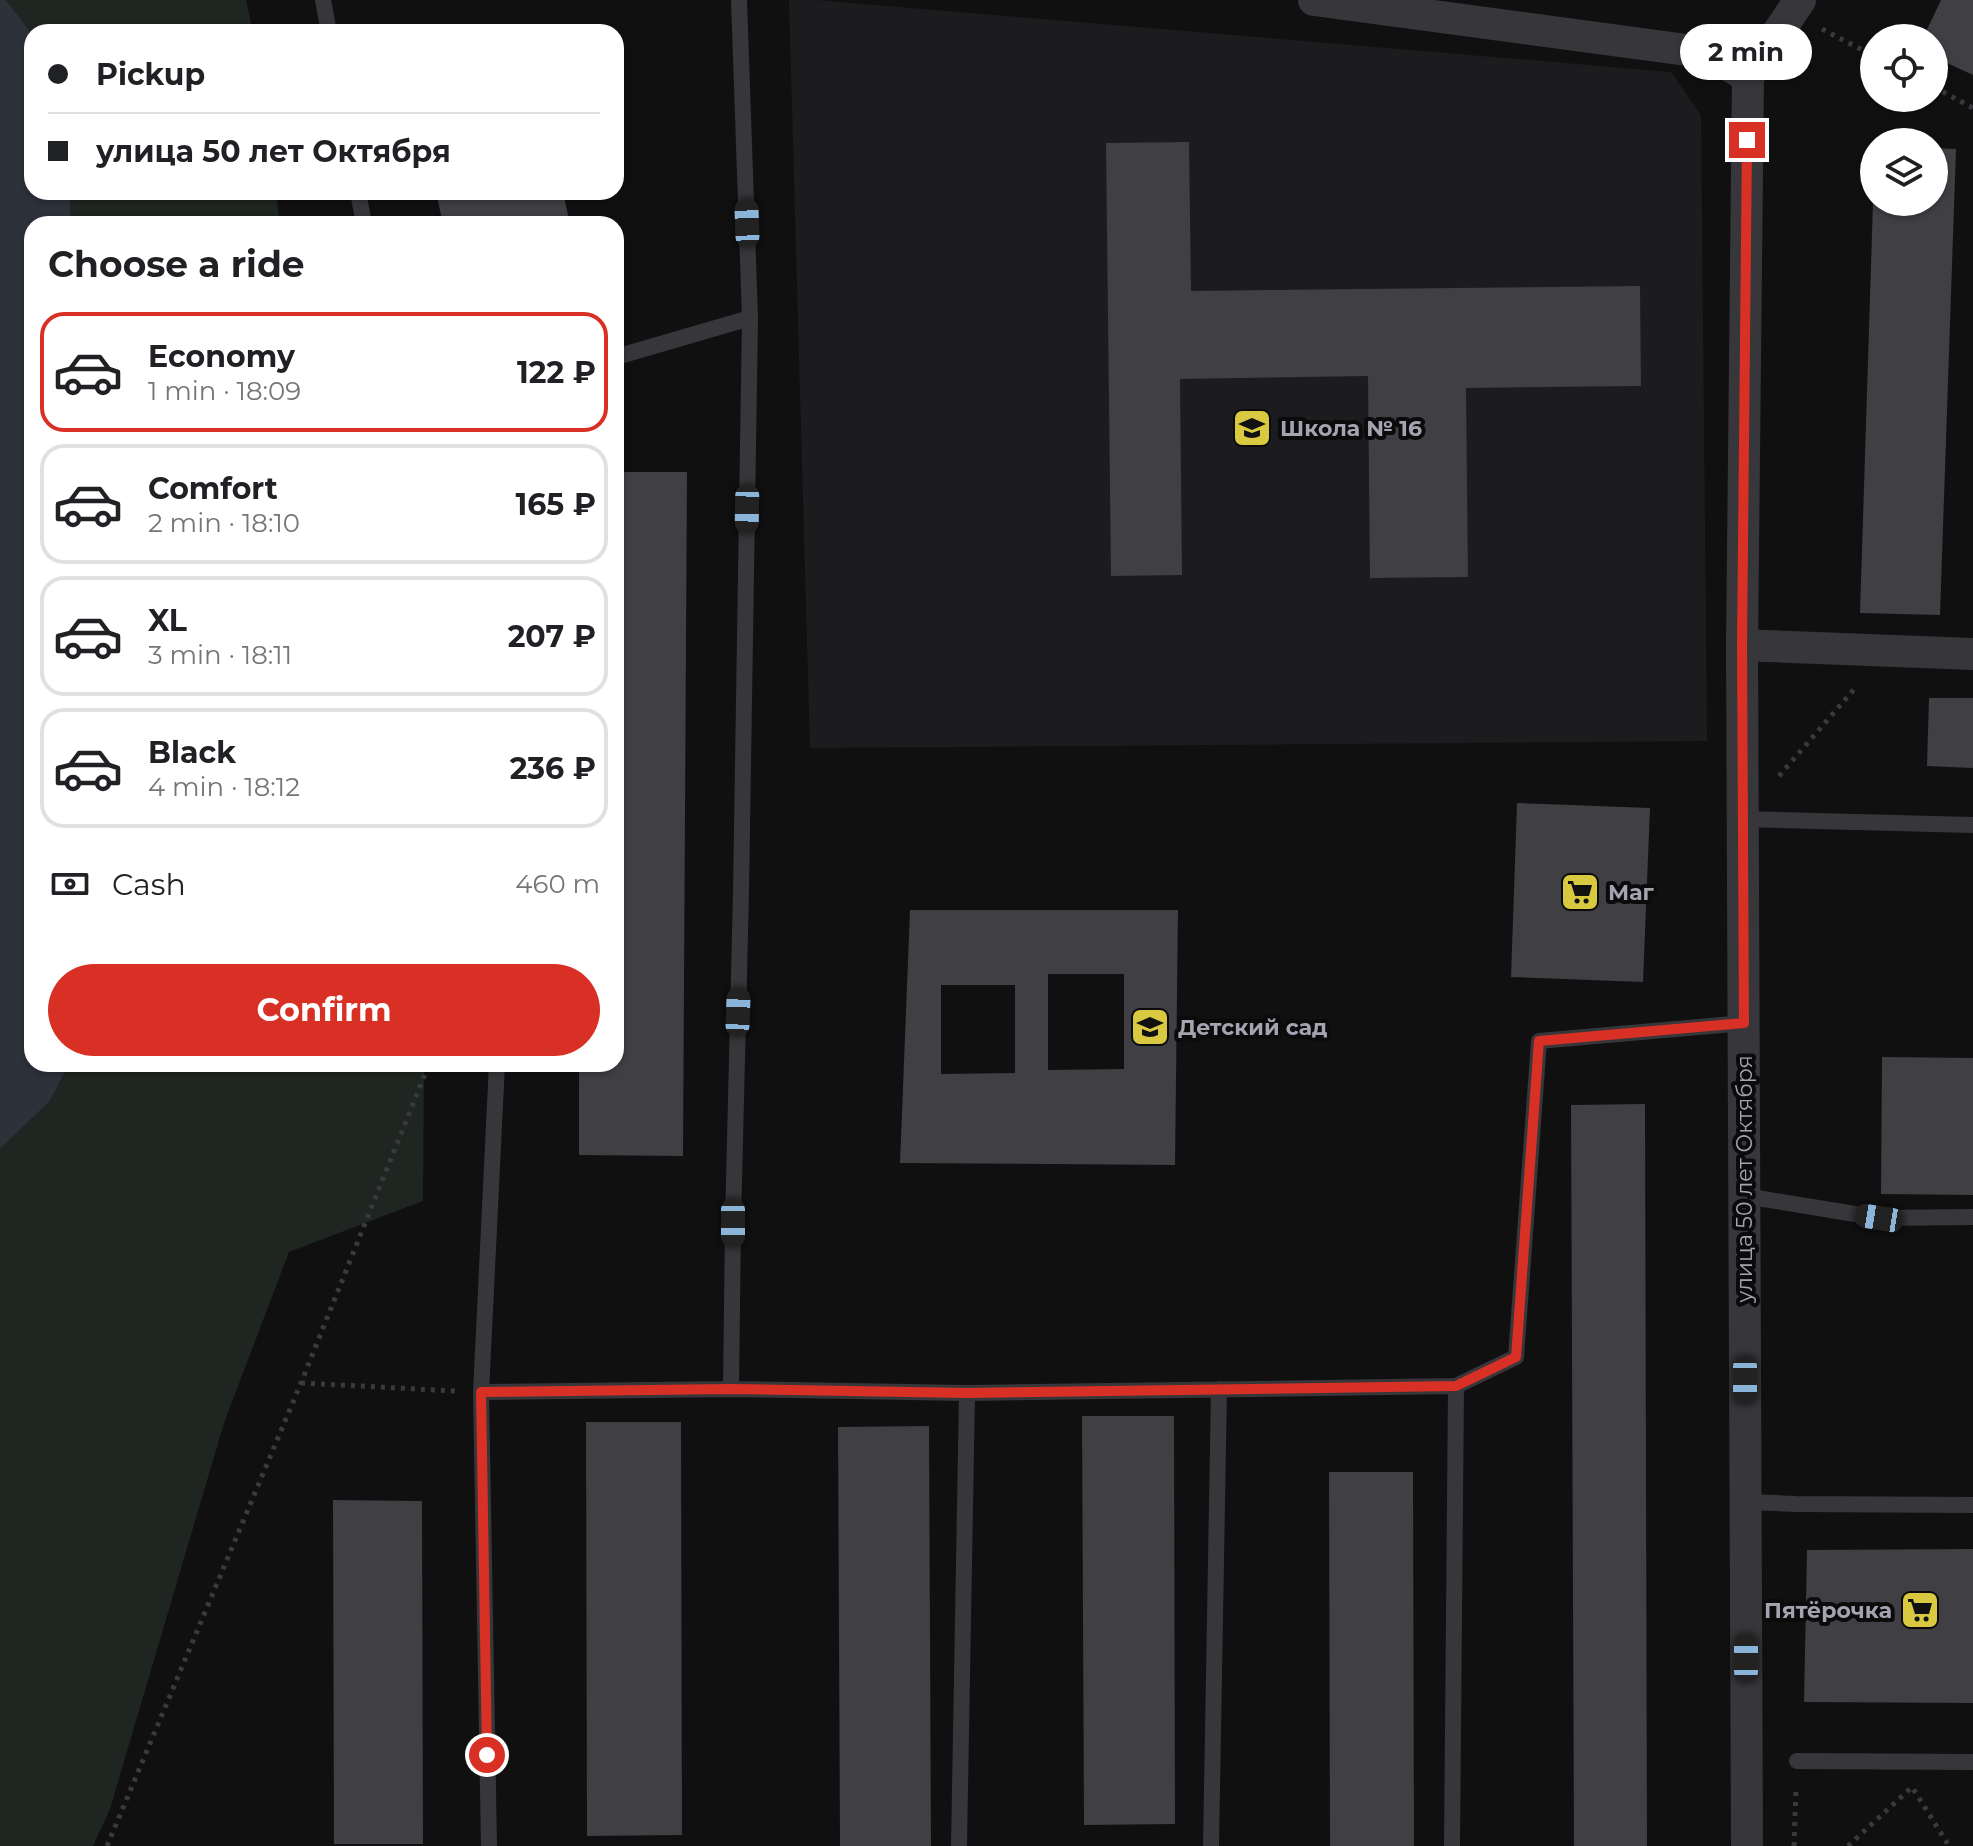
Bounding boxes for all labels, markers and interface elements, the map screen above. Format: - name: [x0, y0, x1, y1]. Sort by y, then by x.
- callout: 2 min: [1681, 24, 1813, 80]
- map controls: [1860, 24, 1948, 216]
- button: locate: [1860, 24, 1948, 112]
- text: 2 min: [1708, 36, 1784, 68]
- text: Pickup: [96, 56, 205, 93]
- route end: [1729, 122, 1765, 158]
- button: layers: [1860, 128, 1948, 216]
- text: улица 50 лет Октября: [96, 133, 451, 170]
- car: [734, 199, 760, 247]
- text: Choose a ride: [48, 242, 305, 286]
- icon: car: [52, 336, 124, 408]
- text: Economy: [148, 338, 295, 375]
- text: 122 ₽: [517, 354, 596, 391]
- text: 1 min · 18:09: [148, 375, 301, 407]
- school or university icon: Школа № 16: [1231, 407, 1273, 449]
- place label: Школа № 16: [1280, 415, 1422, 442]
- icon: car: [52, 468, 124, 540]
- text: Comfort: [148, 470, 278, 507]
- car: [735, 485, 759, 533]
- text: 165 ₽: [516, 486, 596, 523]
- text: 2 min · 18:10: [148, 507, 300, 539]
- icon: car: [52, 600, 124, 672]
- text: XL: [148, 602, 187, 639]
- text: 207 ₽: [508, 618, 596, 655]
- text: 3 min · 18:11: [148, 639, 292, 671]
- icon: car: [52, 732, 124, 804]
- text: Black: [148, 734, 236, 771]
- text: 236 ₽: [510, 750, 596, 787]
- text: 4 min · 18:12: [148, 771, 300, 803]
- icon: cash: [48, 862, 92, 906]
- text: Cash: [112, 866, 186, 903]
- text: 460 m: [515, 868, 600, 900]
- supermarket icon: Маг: [1559, 871, 1601, 913]
- place label: Маг: [1608, 879, 1654, 906]
- button: Confirm: [48, 964, 600, 1056]
- car: [725, 988, 751, 1036]
- school or university icon: Детский сад: [1129, 1006, 1171, 1048]
- place label: Детский сад: [1178, 1014, 1328, 1041]
- street label: улица 50 лет Октября: [1731, 1055, 1758, 1304]
- car: [721, 1199, 745, 1247]
- car: [1853, 1202, 1905, 1234]
- car: [1733, 1356, 1757, 1404]
- supermarket icon: Пятёрочка: [1899, 1589, 1941, 1631]
- place label: Пятёрочка: [1764, 1597, 1892, 1624]
- car: [1734, 1634, 1758, 1682]
- route start: [469, 1737, 505, 1773]

